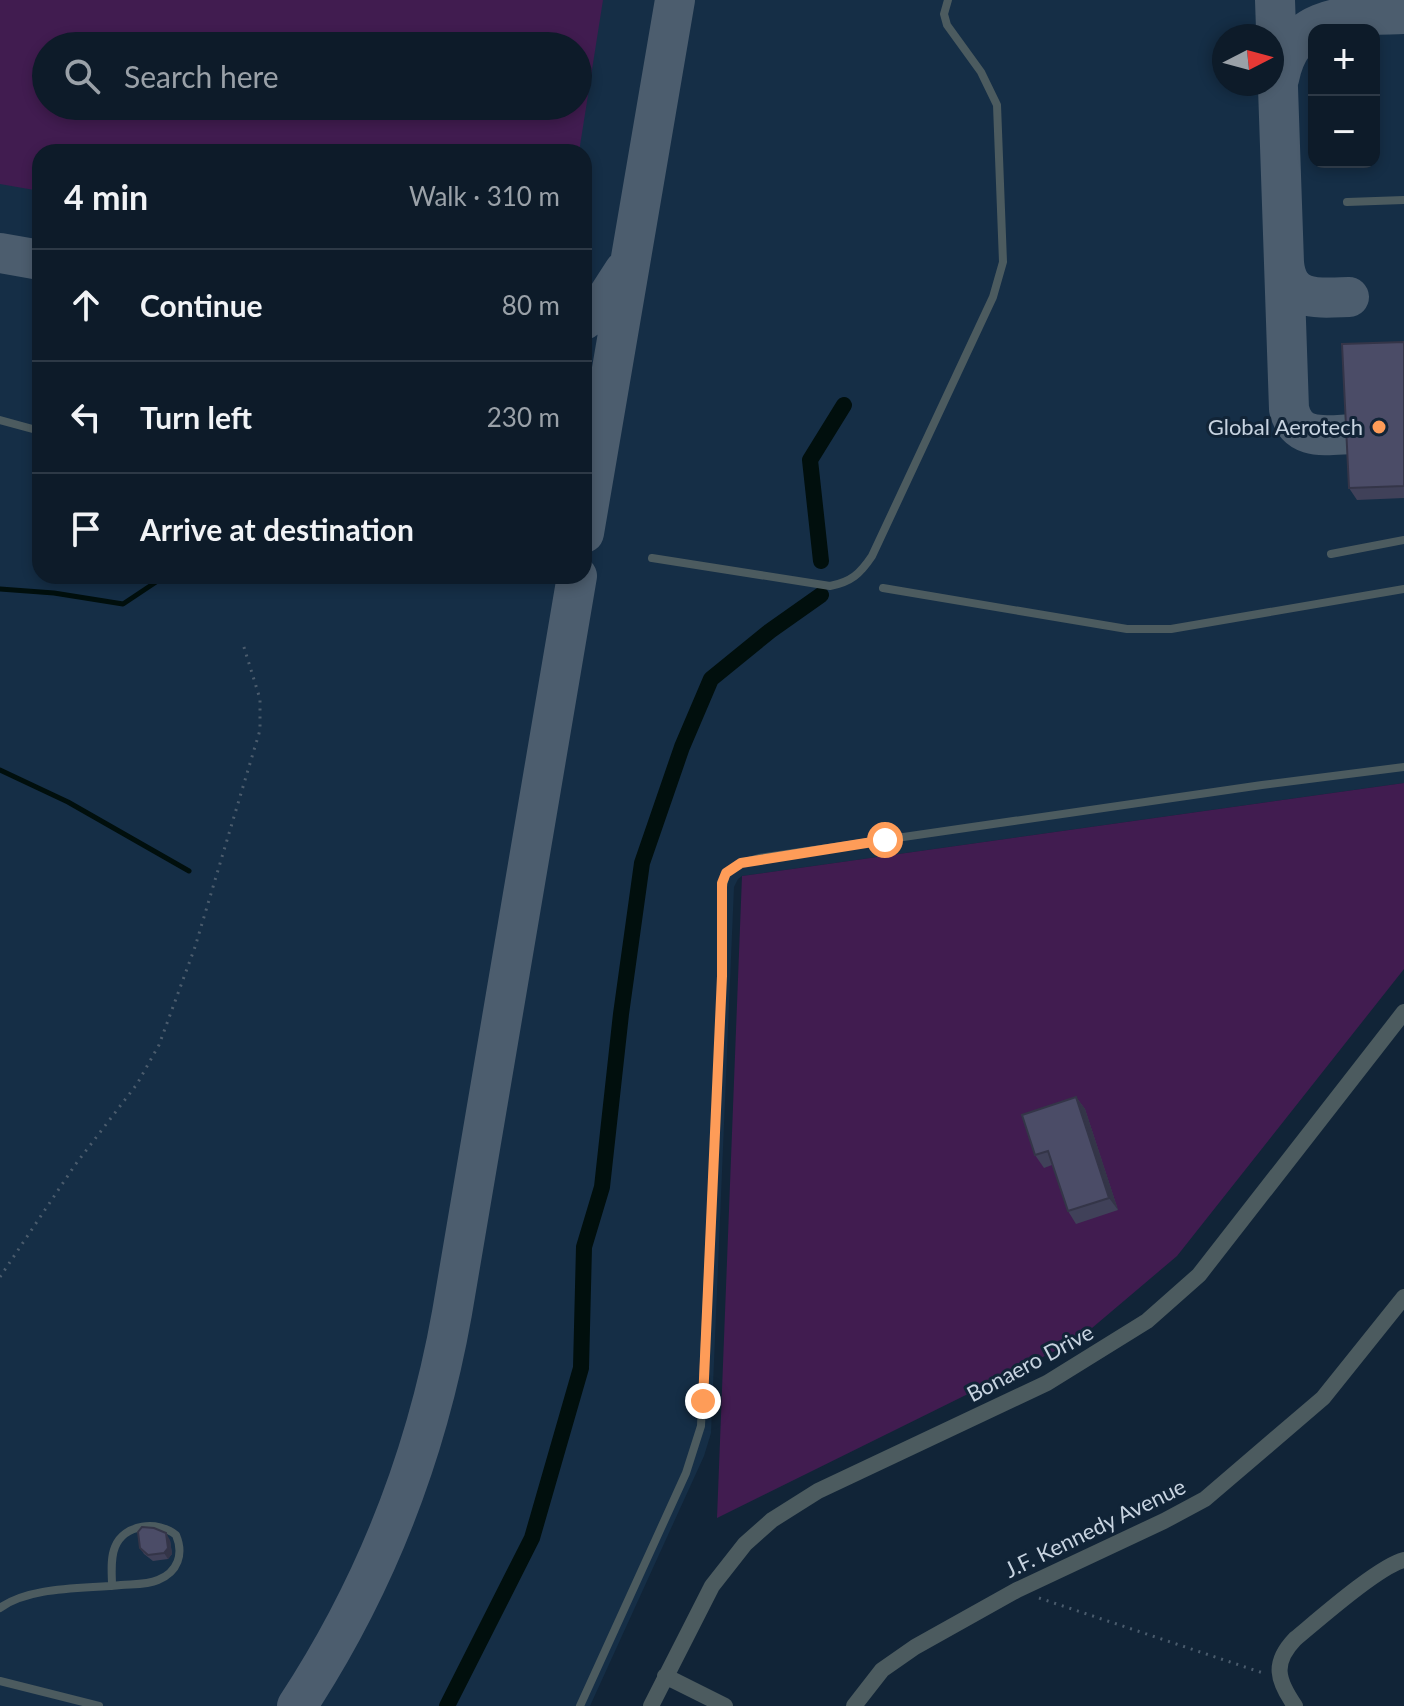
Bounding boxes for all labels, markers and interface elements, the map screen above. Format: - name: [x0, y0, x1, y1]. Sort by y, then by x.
- north arrow: [1212, 24, 1284, 96]
- map controls: [1308, 24, 1380, 168]
- button: +: [1308, 24, 1380, 96]
- search box: [32, 32, 592, 120]
- icon: search: [60, 54, 104, 98]
- text: Search here: [124, 58, 279, 94]
- button: −: [1308, 96, 1380, 168]
- text: 4 min: [64, 176, 148, 217]
- text: Walk · 310 m: [409, 180, 560, 212]
- icon: ahead: [64, 283, 108, 327]
- text: Continue: [140, 287, 263, 323]
- text: 80 m: [502, 289, 560, 321]
- icon: left: [64, 395, 108, 439]
- text: Turn left: [140, 399, 252, 435]
- text: 230 m: [487, 401, 560, 433]
- place label: Global Aerotech: [1208, 413, 1363, 440]
- marker: Global Aerotech: [1370, 418, 1388, 436]
- icon: arrive: [64, 507, 108, 551]
- text: Arrive at destination: [140, 511, 414, 547]
- route start: [867, 822, 903, 858]
- street label: Bonaero Drive: [962, 1318, 1098, 1407]
- route end: [685, 1383, 721, 1419]
- street label: J.F. Kennedy Avenue: [1000, 1472, 1190, 1583]

